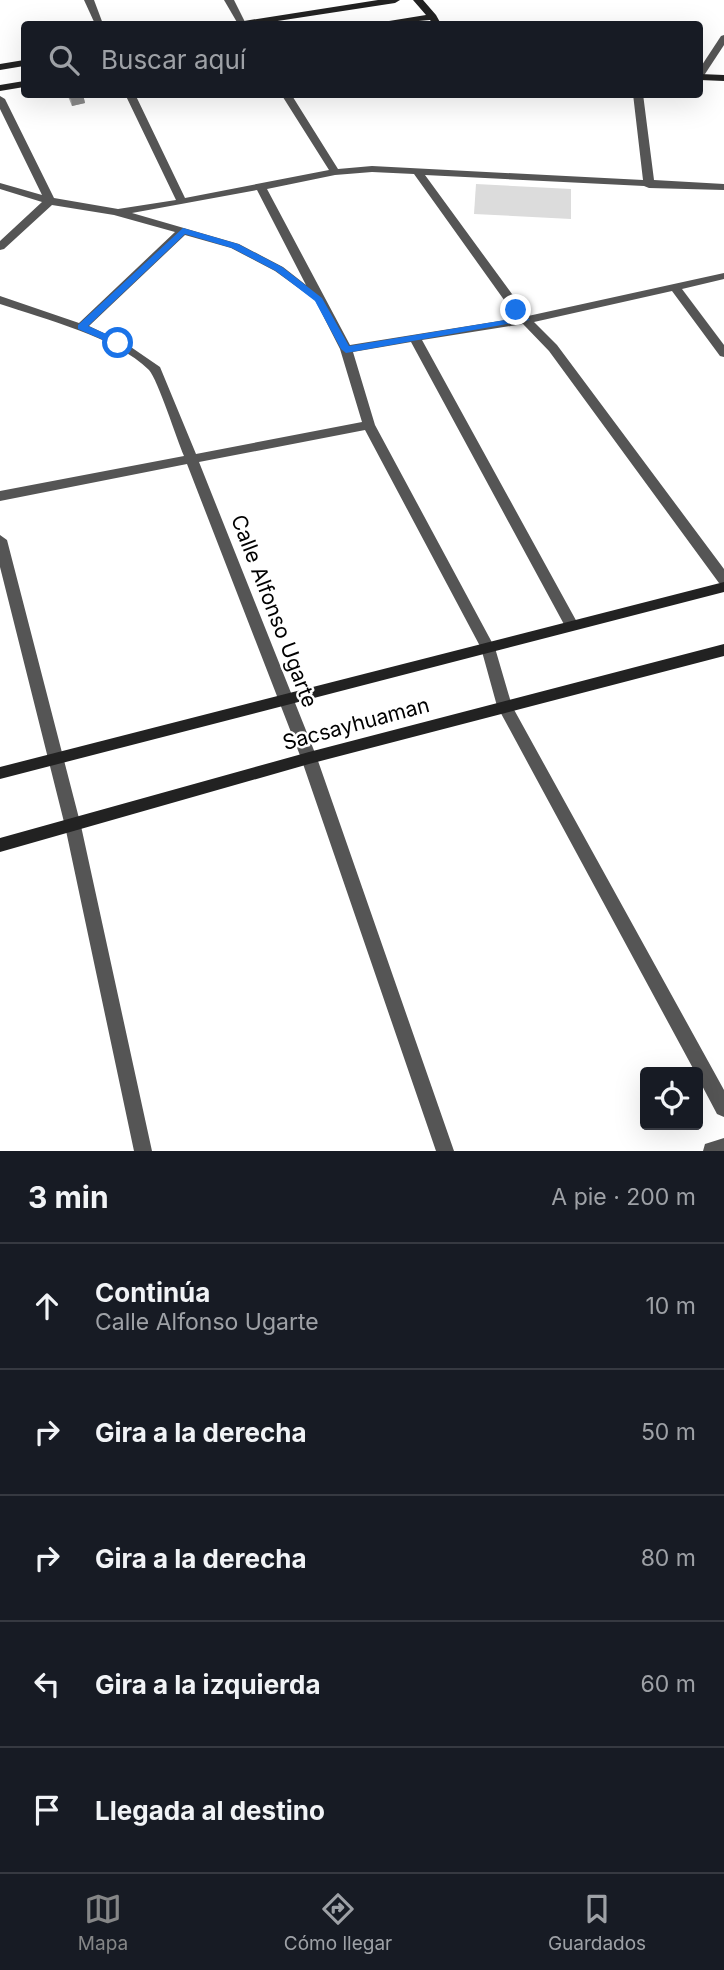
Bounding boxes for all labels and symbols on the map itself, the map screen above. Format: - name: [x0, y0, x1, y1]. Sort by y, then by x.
- route end: [500, 294, 531, 325]
- route start: [102, 327, 133, 358]
- street label: Calle Alfonso Ugarte: [226, 511, 323, 711]
- street label: Sacsayhuaman: [280, 692, 432, 755]

